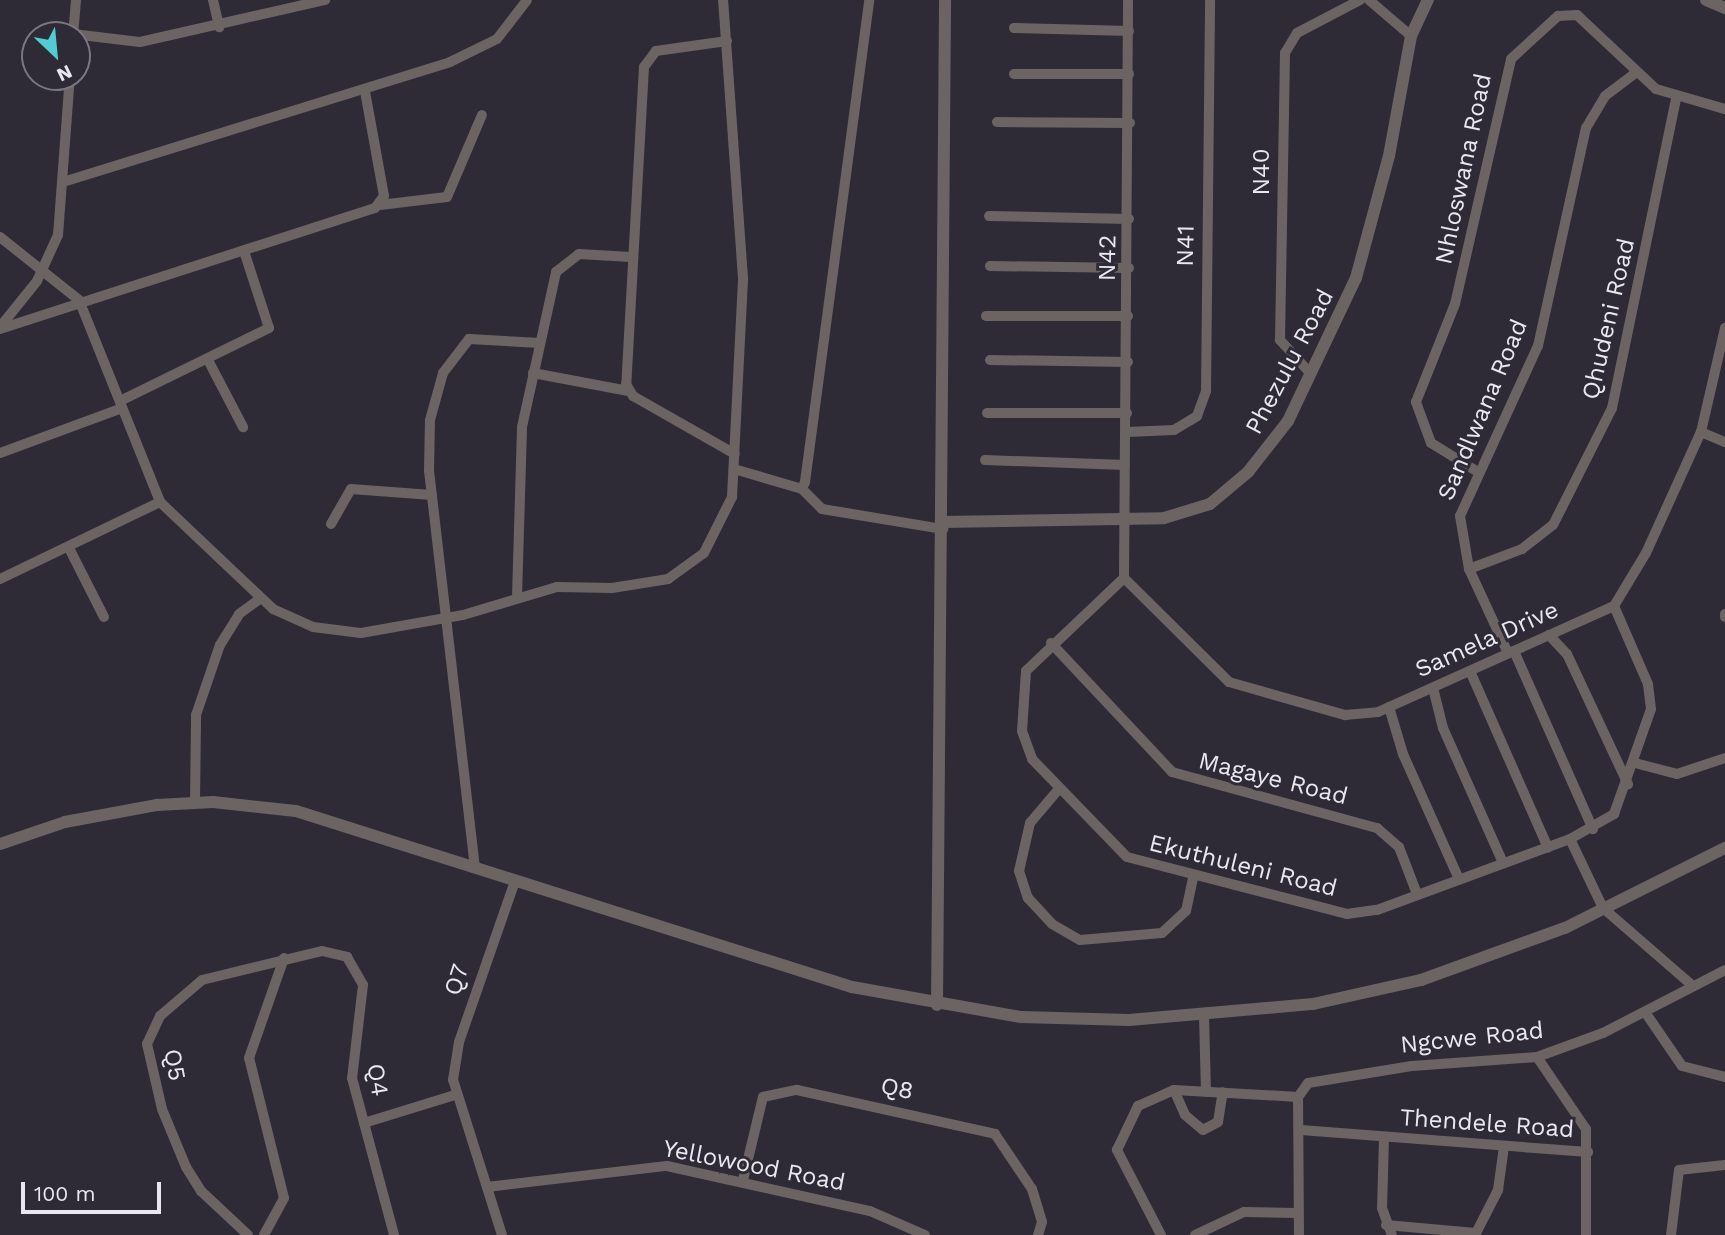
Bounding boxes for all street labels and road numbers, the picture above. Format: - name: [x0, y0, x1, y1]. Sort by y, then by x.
- street label: Nhloswana Road: [1430, 71, 1498, 267]
- street label: N40: [1248, 148, 1276, 196]
- street label: N41: [1171, 225, 1201, 267]
- street label: N42: [1093, 235, 1123, 281]
- street label: Qhudeni Road: [1576, 236, 1642, 402]
- street label: Phezulu Road: [1240, 285, 1340, 439]
- street label: Sandlwana Road: [1432, 315, 1534, 505]
- street label: Samela Drive: [1411, 595, 1563, 685]
- street label: Magaye Road: [1195, 747, 1351, 811]
- street label: Ekuthuleni Road: [1146, 829, 1340, 903]
- street label: Q7: [439, 961, 475, 999]
- street label: Ngcwe Road: [1399, 1016, 1545, 1060]
- street label: Q5: [157, 1047, 191, 1083]
- street label: Q4: [360, 1062, 394, 1098]
- street label: Q8: [878, 1072, 916, 1106]
- street label: Thendele Road: [1399, 1104, 1575, 1144]
- street label: Yellowood Road: [661, 1134, 847, 1198]

